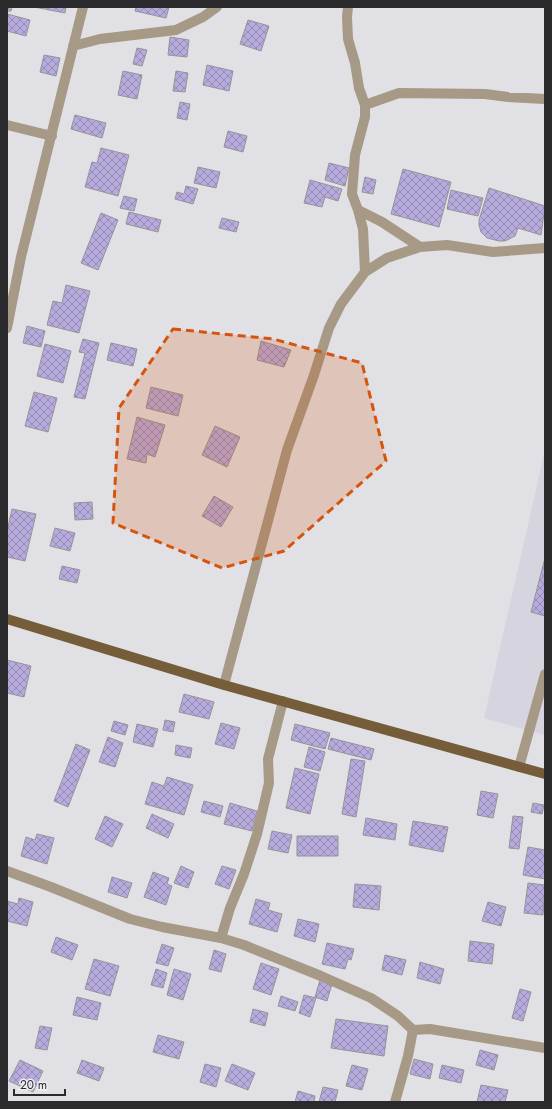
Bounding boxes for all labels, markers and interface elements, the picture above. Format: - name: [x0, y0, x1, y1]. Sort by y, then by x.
- scale bar: [14, 1071, 65, 1097]
- text: 20 m: [20, 1076, 47, 1094]

